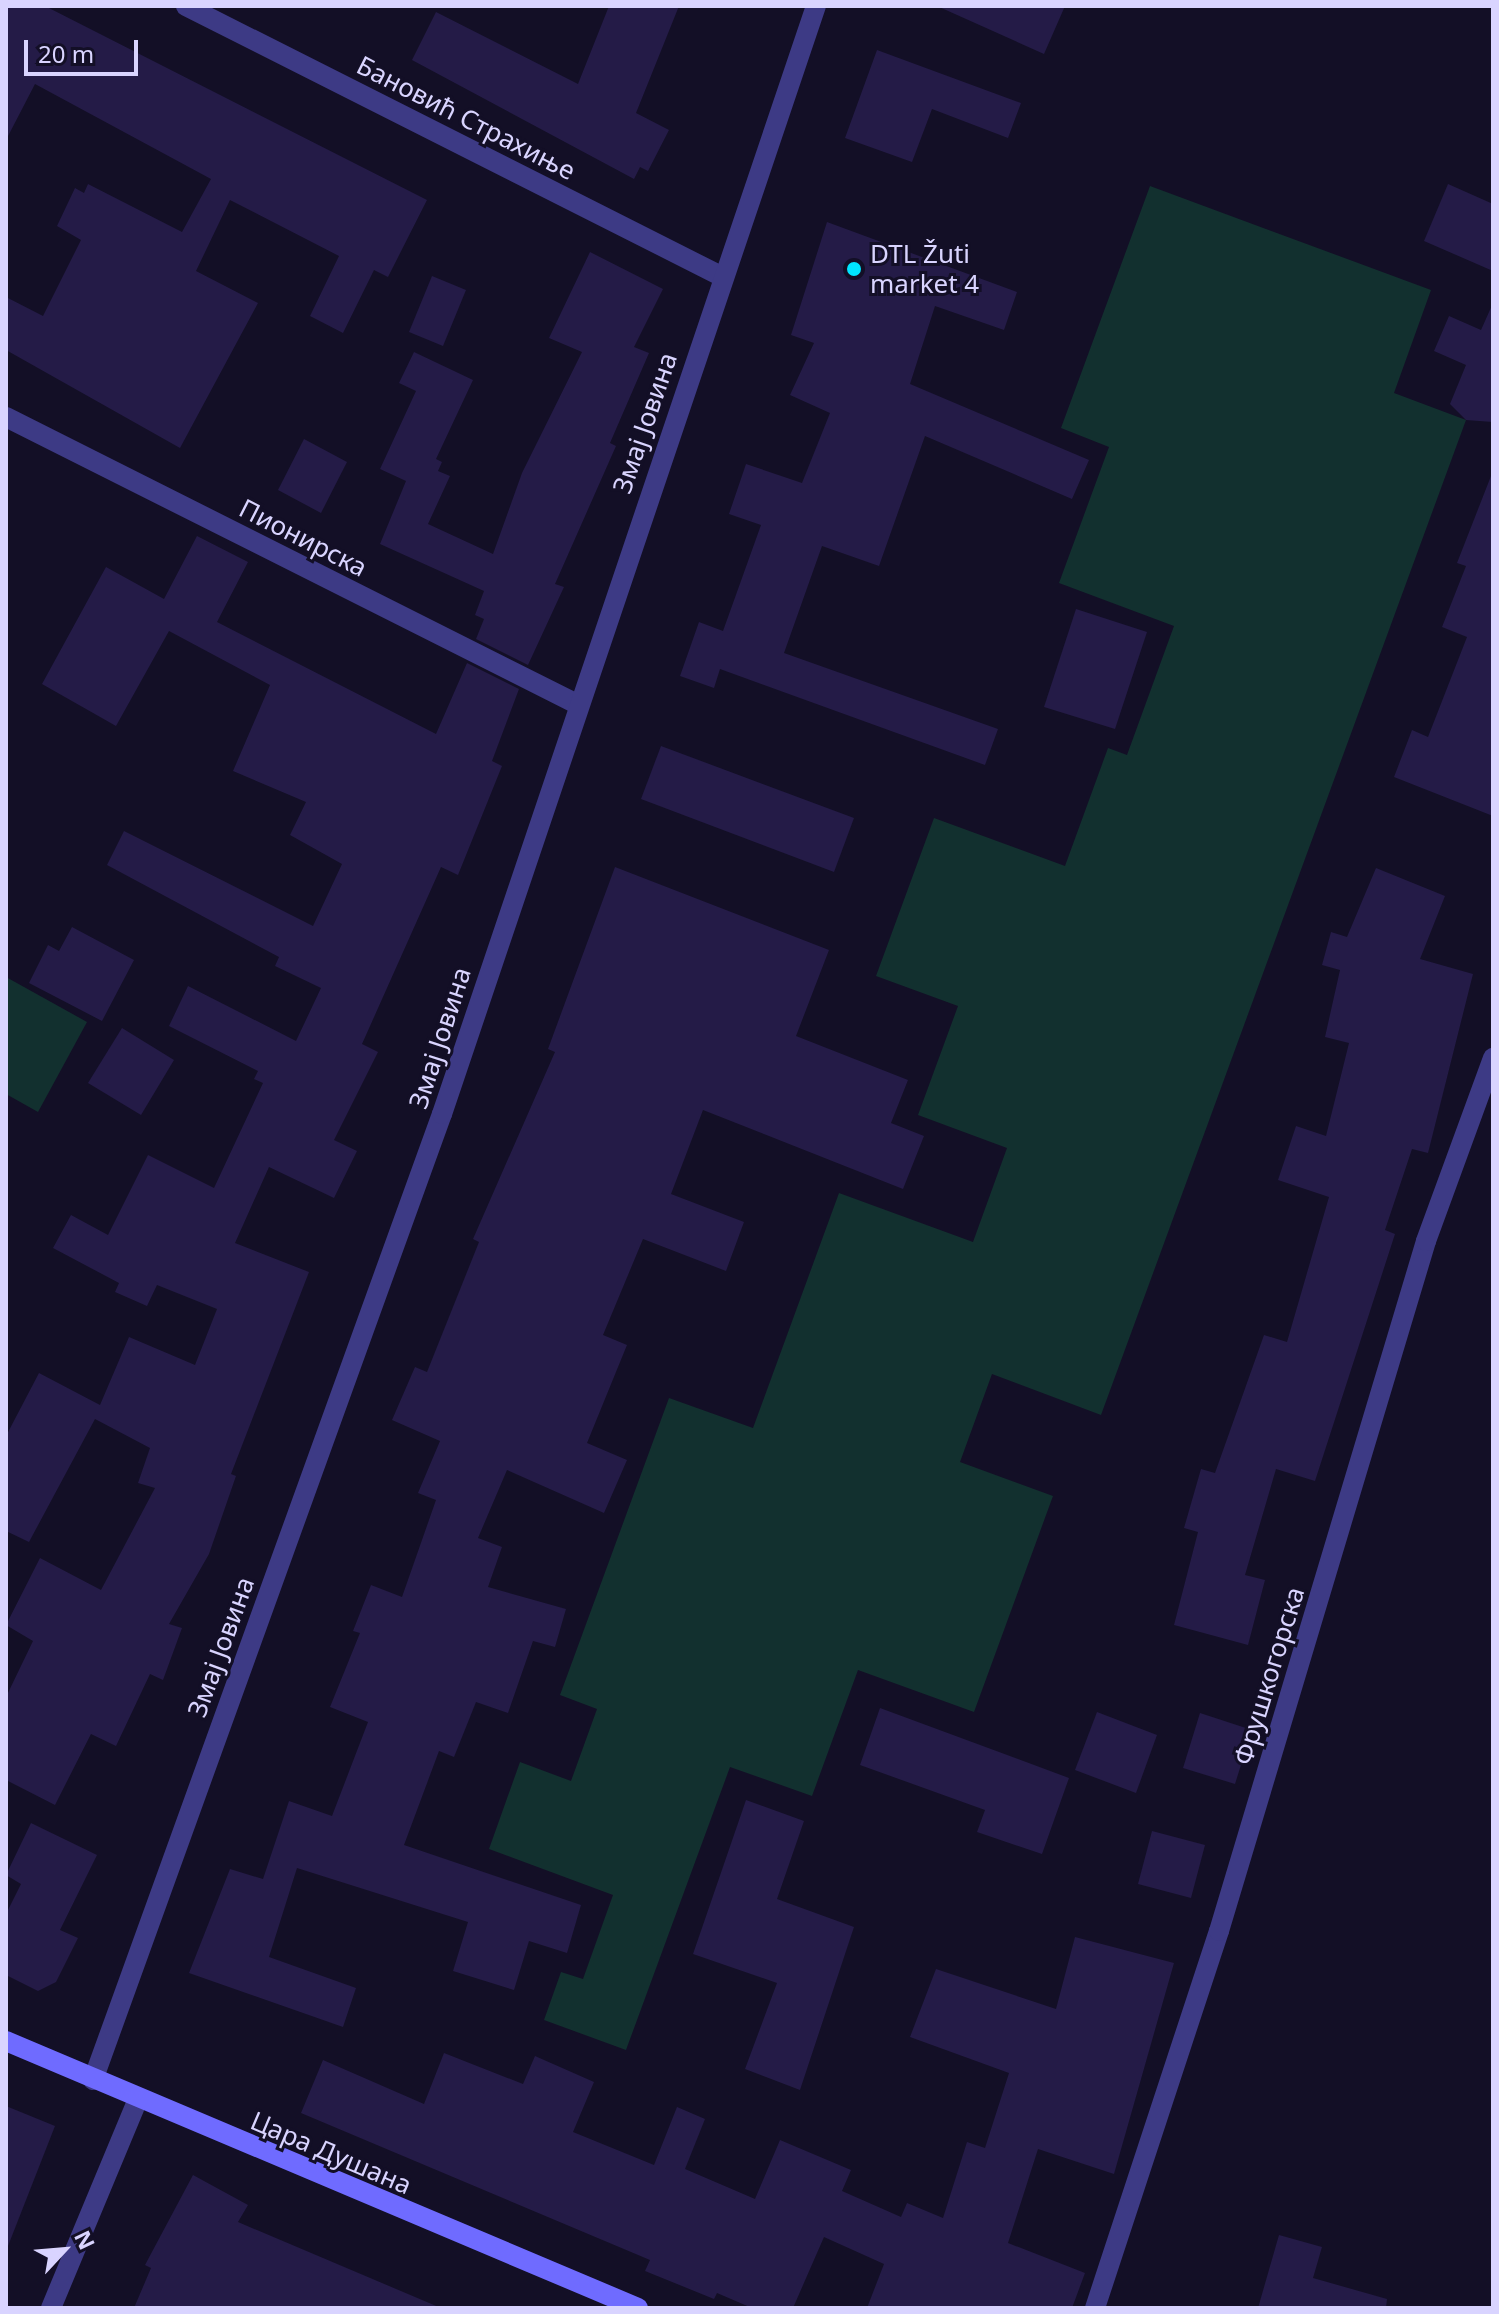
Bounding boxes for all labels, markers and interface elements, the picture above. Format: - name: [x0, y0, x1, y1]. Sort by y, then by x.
- scale bar: [28, 24, 142, 74]
- text: 20 m: [38, 37, 94, 70]
- street label: Бановић Страхиње: [352, 49, 580, 187]
- place label: DTL Žuti market 4: [870, 238, 979, 300]
- marker: DTL Žuti market 4: [845, 260, 863, 278]
- street label: Змај Јовина: [606, 349, 684, 497]
- street label: Пионирска: [234, 493, 372, 583]
- street label: Змај Јовина: [403, 963, 477, 1113]
- street label: Змај Јовина: [181, 1573, 261, 1721]
- street label: Фрушкогорска: [1227, 1583, 1311, 1769]
- street label: Цара Душана: [246, 2105, 416, 2201]
- north arrow: [24, 2210, 104, 2290]
- text: N: [68, 2225, 103, 2254]

